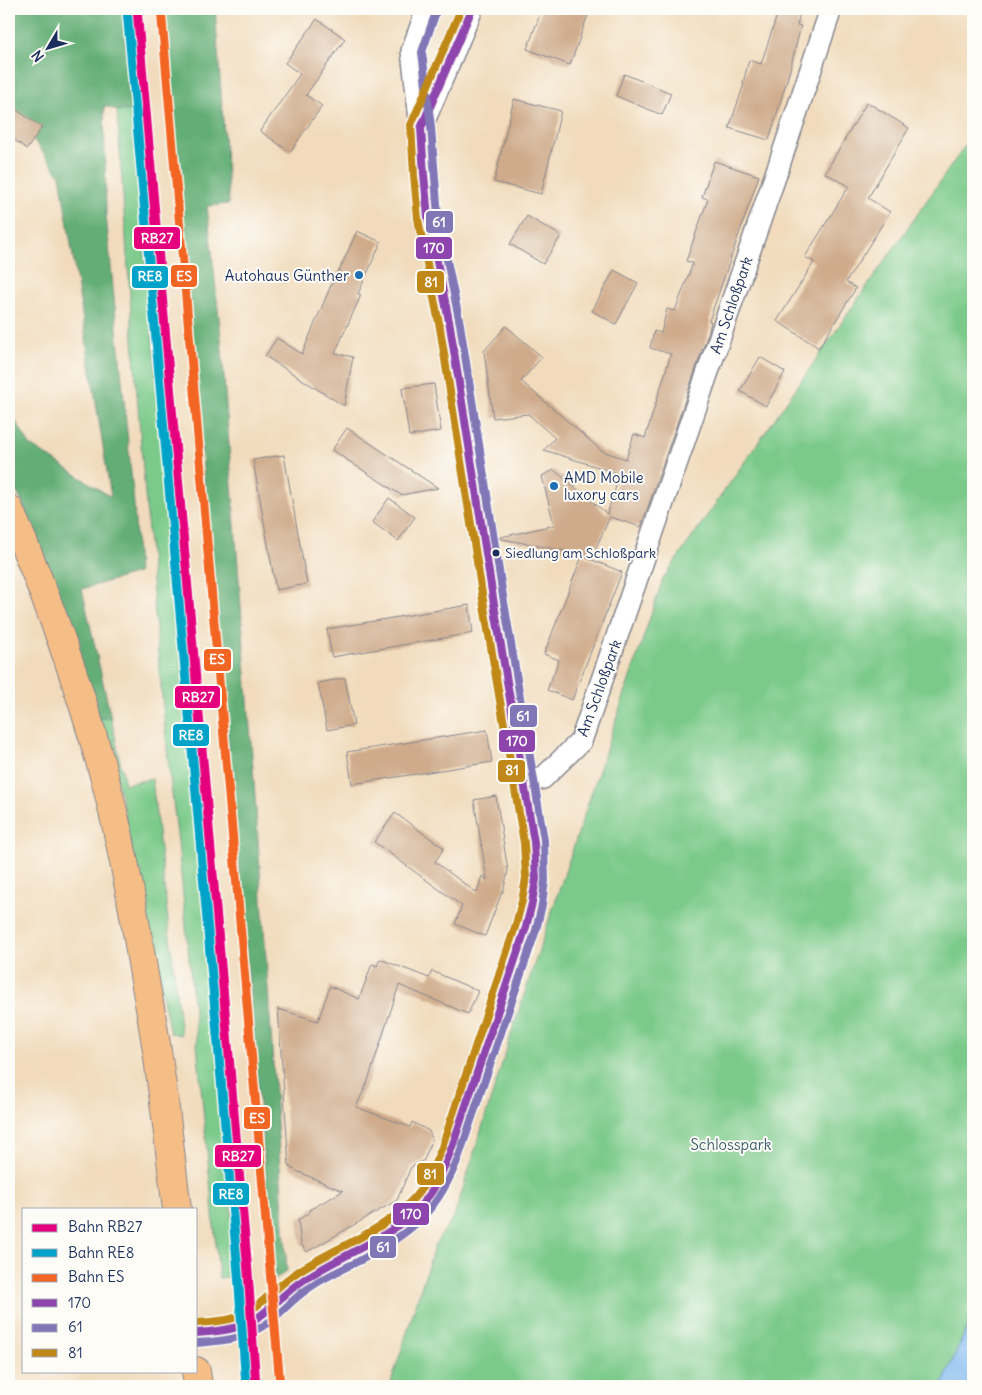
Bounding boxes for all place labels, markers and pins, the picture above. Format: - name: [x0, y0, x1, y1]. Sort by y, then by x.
- place label: Autohaus Günther: [225, 266, 349, 285]
- marker: Autohaus Günther: [353, 269, 365, 281]
- place label: AMD Mobile luxory cars: [564, 468, 644, 504]
- marker: AMD Mobile luxory cars: [548, 480, 560, 492]
- place label: Siedlung am Schloßpark: [505, 544, 656, 562]
- marker: Siedlung am Schloßpark: [491, 548, 501, 558]

